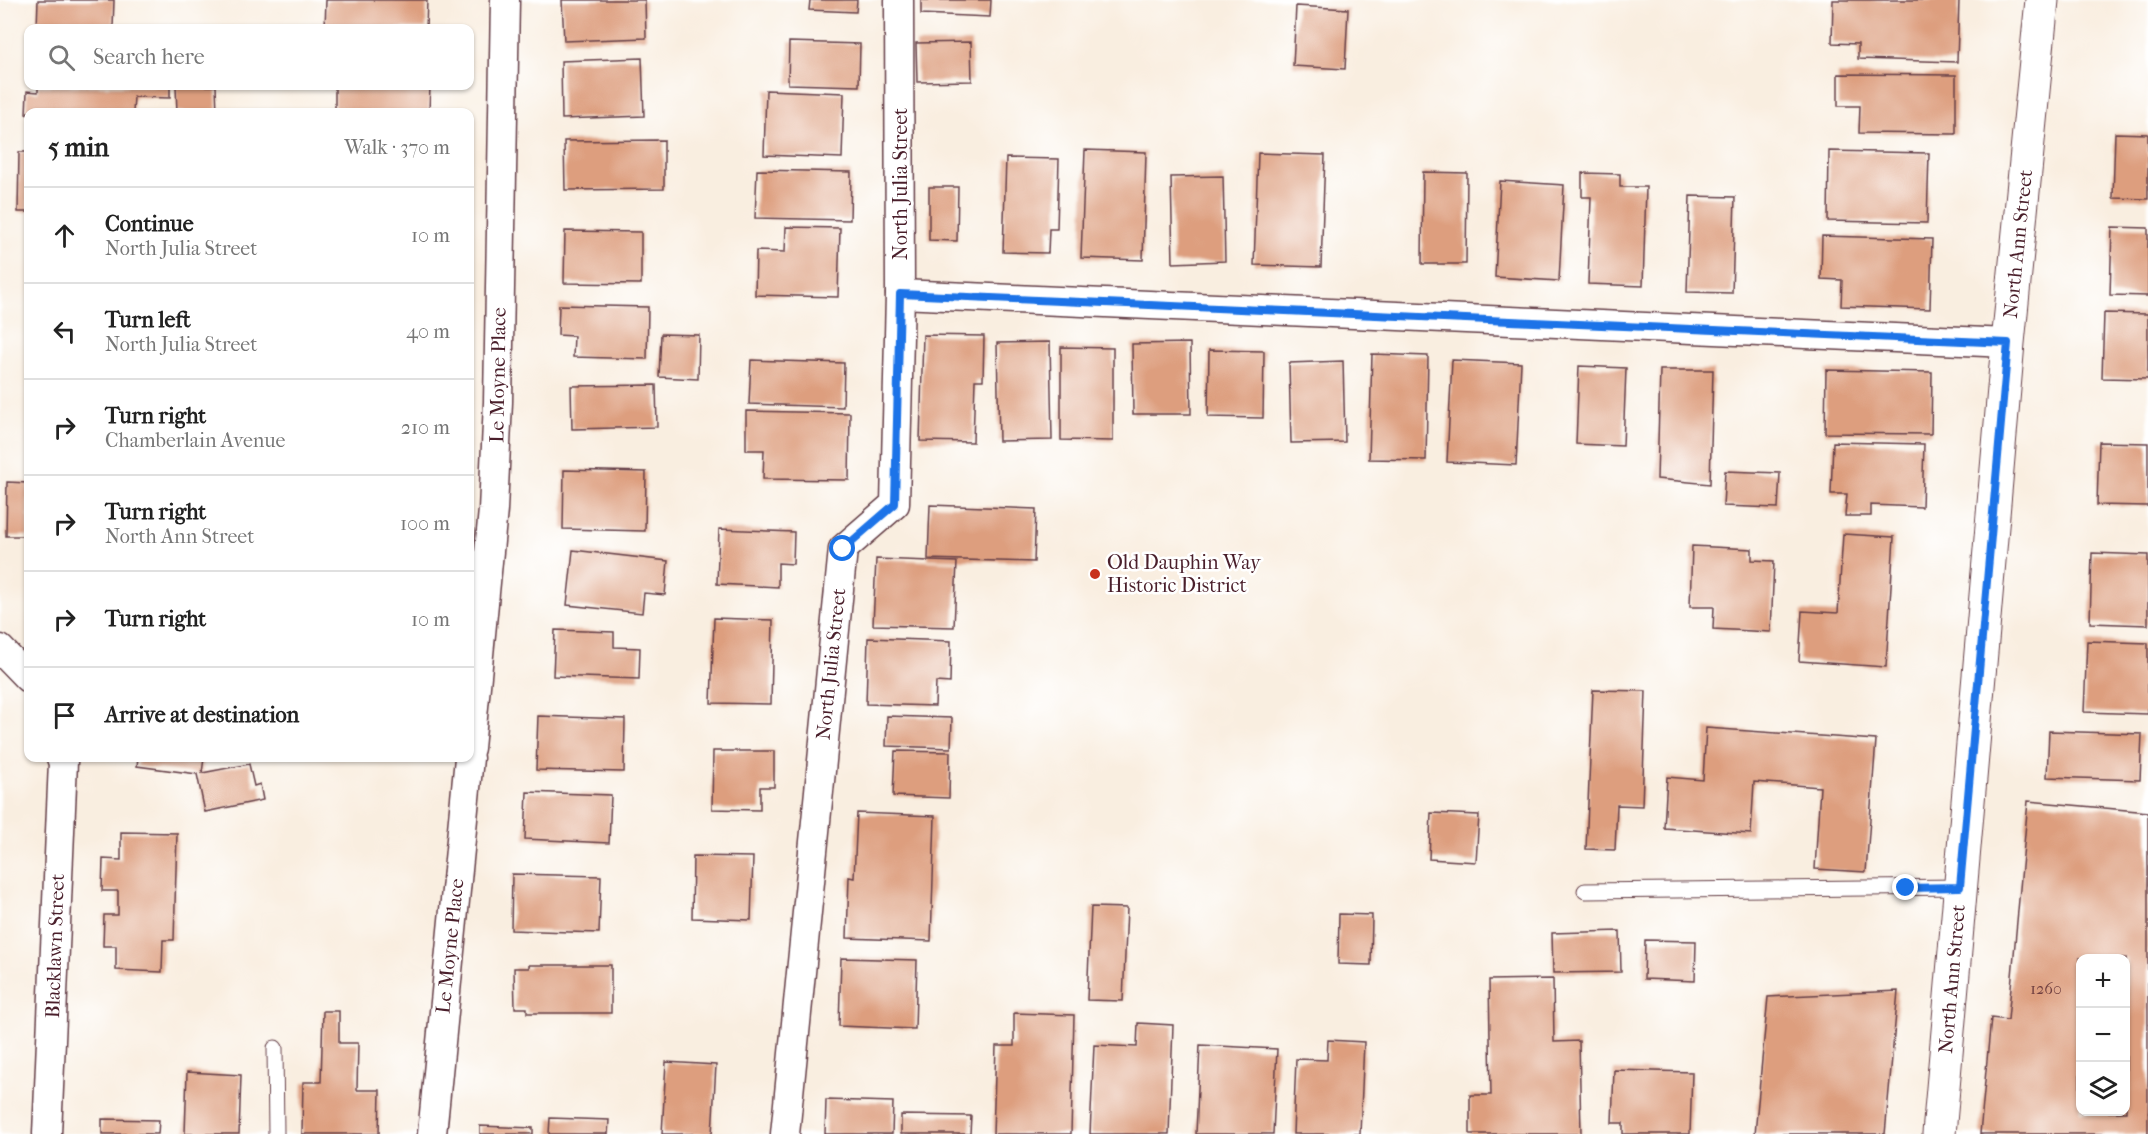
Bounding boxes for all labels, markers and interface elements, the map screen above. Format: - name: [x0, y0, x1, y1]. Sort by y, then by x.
- search box: [24, 24, 474, 90]
- icon: search: [45, 41, 78, 74]
- text: Search here: [93, 44, 205, 70]
- street label: North Julia Street: [889, 108, 912, 260]
- text: 5 min: [48, 132, 109, 163]
- text: Walk · 370 m: [344, 136, 450, 159]
- street label: North Ann Street: [1999, 169, 2037, 319]
- text: Continue: [105, 211, 194, 237]
- icon: ahead: [48, 219, 81, 252]
- text: 10 m: [411, 224, 450, 247]
- text: North Julia Street: [105, 237, 257, 260]
- text: Turn left: [105, 307, 191, 333]
- street label: Le Moyne Place: [485, 307, 511, 443]
- icon: left: [48, 315, 81, 348]
- text: 40 m: [406, 320, 450, 343]
- text: North Julia Street: [105, 333, 257, 356]
- text: Turn right: [105, 403, 206, 429]
- icon: right: [48, 411, 81, 444]
- text: 210 m: [401, 416, 450, 439]
- text: Chamberlain Avenue: [105, 429, 285, 452]
- text: Turn right: [105, 499, 206, 525]
- icon: right: [48, 507, 81, 540]
- text: 100 m: [400, 512, 450, 535]
- text: North Ann Street: [105, 525, 254, 548]
- route start: [829, 535, 855, 561]
- place label: Old Dauphin Way Historic District: [1107, 551, 1262, 597]
- marker: Old Dauphin Way Historic District: [1088, 567, 1102, 581]
- street label: North Julia Street: [812, 587, 850, 741]
- icon: right: [48, 603, 81, 636]
- text: Turn right: [105, 606, 206, 632]
- text: 10 m: [411, 608, 450, 631]
- icon: arrive: [48, 699, 81, 732]
- text: Arrive at destination: [105, 702, 299, 728]
- street label: Blacklawn Street: [41, 873, 69, 1019]
- route end: [1892, 874, 1918, 900]
- street label: Le Moyne Place: [431, 877, 469, 1015]
- street label: North Ann Street: [1934, 904, 1970, 1054]
- map controls: [2076, 954, 2130, 1116]
- button: +: [2076, 954, 2130, 1008]
- house number: 1260: [2030, 979, 2062, 998]
- button: −: [2076, 1008, 2130, 1062]
- button: layers: [2076, 1062, 2130, 1116]

